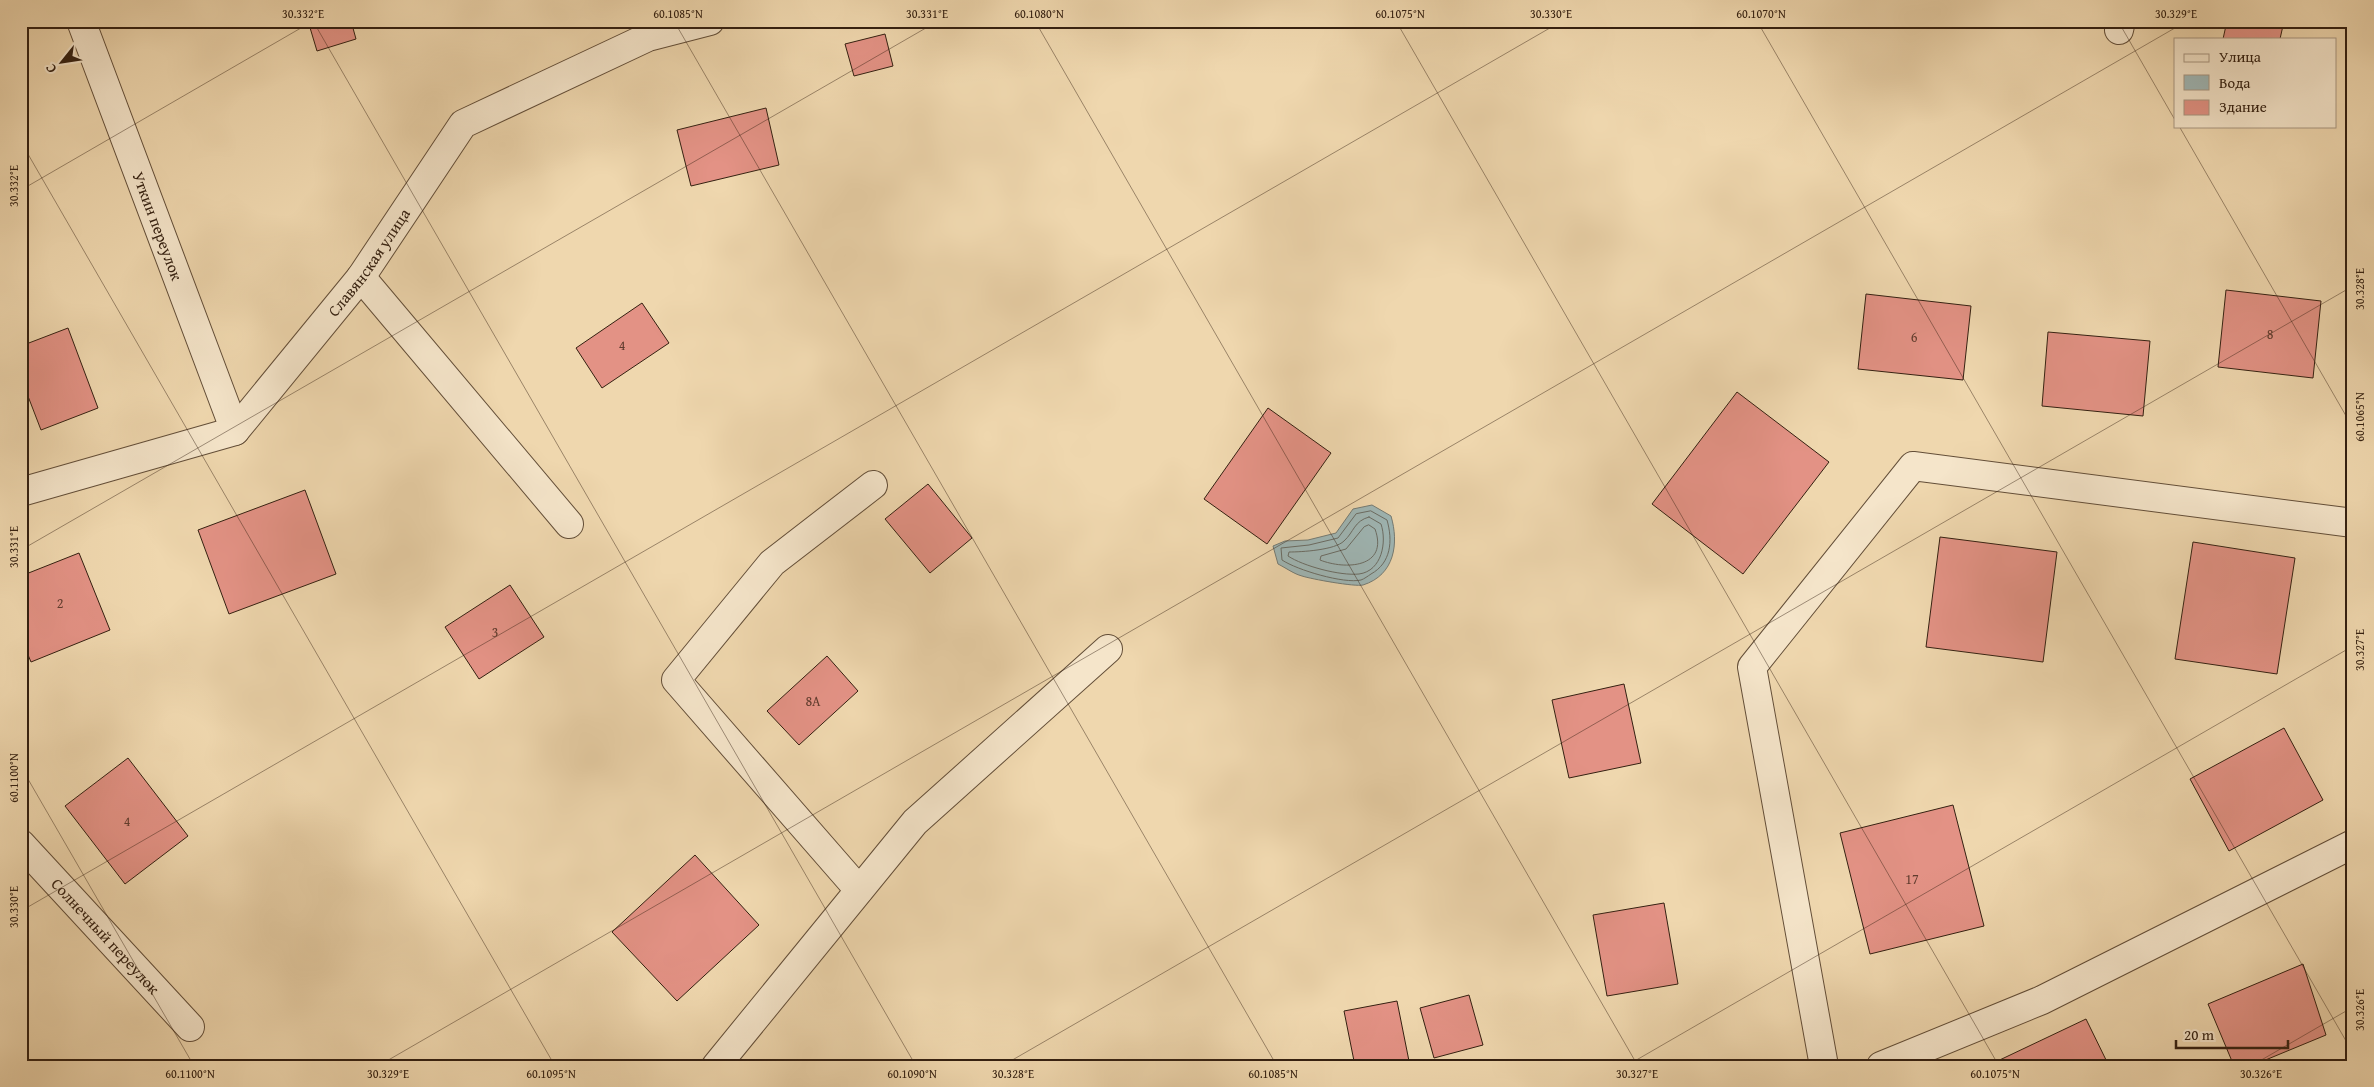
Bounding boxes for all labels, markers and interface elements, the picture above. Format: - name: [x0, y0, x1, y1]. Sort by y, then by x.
- text: 30.332°E: [282, 5, 324, 22]
- text: 60.1085°N: [653, 5, 703, 22]
- text: 30.331°E: [906, 5, 948, 22]
- text: 60.1080°N: [1014, 5, 1064, 22]
- text: 60.1075°N: [1375, 5, 1425, 22]
- text: 30.330°E: [1530, 5, 1572, 22]
- text: 60.1070°N: [1736, 5, 1786, 22]
- text: 30.329°E: [2155, 5, 2197, 22]
- north arrow: [38, 38, 88, 88]
- legend: [2174, 38, 2336, 128]
- text: Улица: [2219, 46, 2262, 67]
- text: С: [40, 60, 61, 77]
- text: Вода: [2219, 72, 2251, 93]
- text: Здание: [2219, 96, 2267, 117]
- text: 30.332°E: [5, 165, 22, 207]
- street label: Уткин переулок: [127, 168, 190, 284]
- street label: Славянская улица: [322, 203, 416, 321]
- text: 30.328°E: [2351, 268, 2368, 310]
- house number: 8: [2267, 324, 2274, 344]
- house number: 6: [1911, 327, 1918, 347]
- house number: 4: [619, 335, 626, 355]
- text: 60.1065°N: [2351, 392, 2368, 442]
- text: 30.331°E: [5, 526, 22, 568]
- house number: 2: [57, 593, 63, 613]
- house number: 3: [492, 622, 498, 642]
- text: 30.327°E: [2351, 629, 2368, 671]
- house number: 8А: [805, 691, 821, 711]
- text: 60.1100°N: [5, 753, 22, 803]
- house number: 4: [124, 811, 131, 831]
- house number: 17: [1905, 869, 1919, 889]
- street label: Солнечный переулок: [46, 872, 166, 1000]
- text: 30.330°E: [5, 886, 22, 928]
- text: 30.326°E: [2351, 989, 2368, 1031]
- scale bar: [2176, 1017, 2289, 1049]
- text: 20 m: [2184, 1024, 2215, 1045]
- text: 60.1100°N: [165, 1065, 215, 1082]
- text: 30.329°E: [367, 1065, 409, 1082]
- text: 60.1095°N: [526, 1065, 576, 1082]
- text: 60.1090°N: [887, 1065, 937, 1082]
- text: 30.328°E: [992, 1065, 1034, 1082]
- text: 60.1085°N: [1248, 1065, 1298, 1082]
- text: 30.327°E: [1616, 1065, 1658, 1082]
- text: 60.1075°N: [1970, 1065, 2020, 1082]
- text: 30.326°E: [2240, 1065, 2282, 1082]

